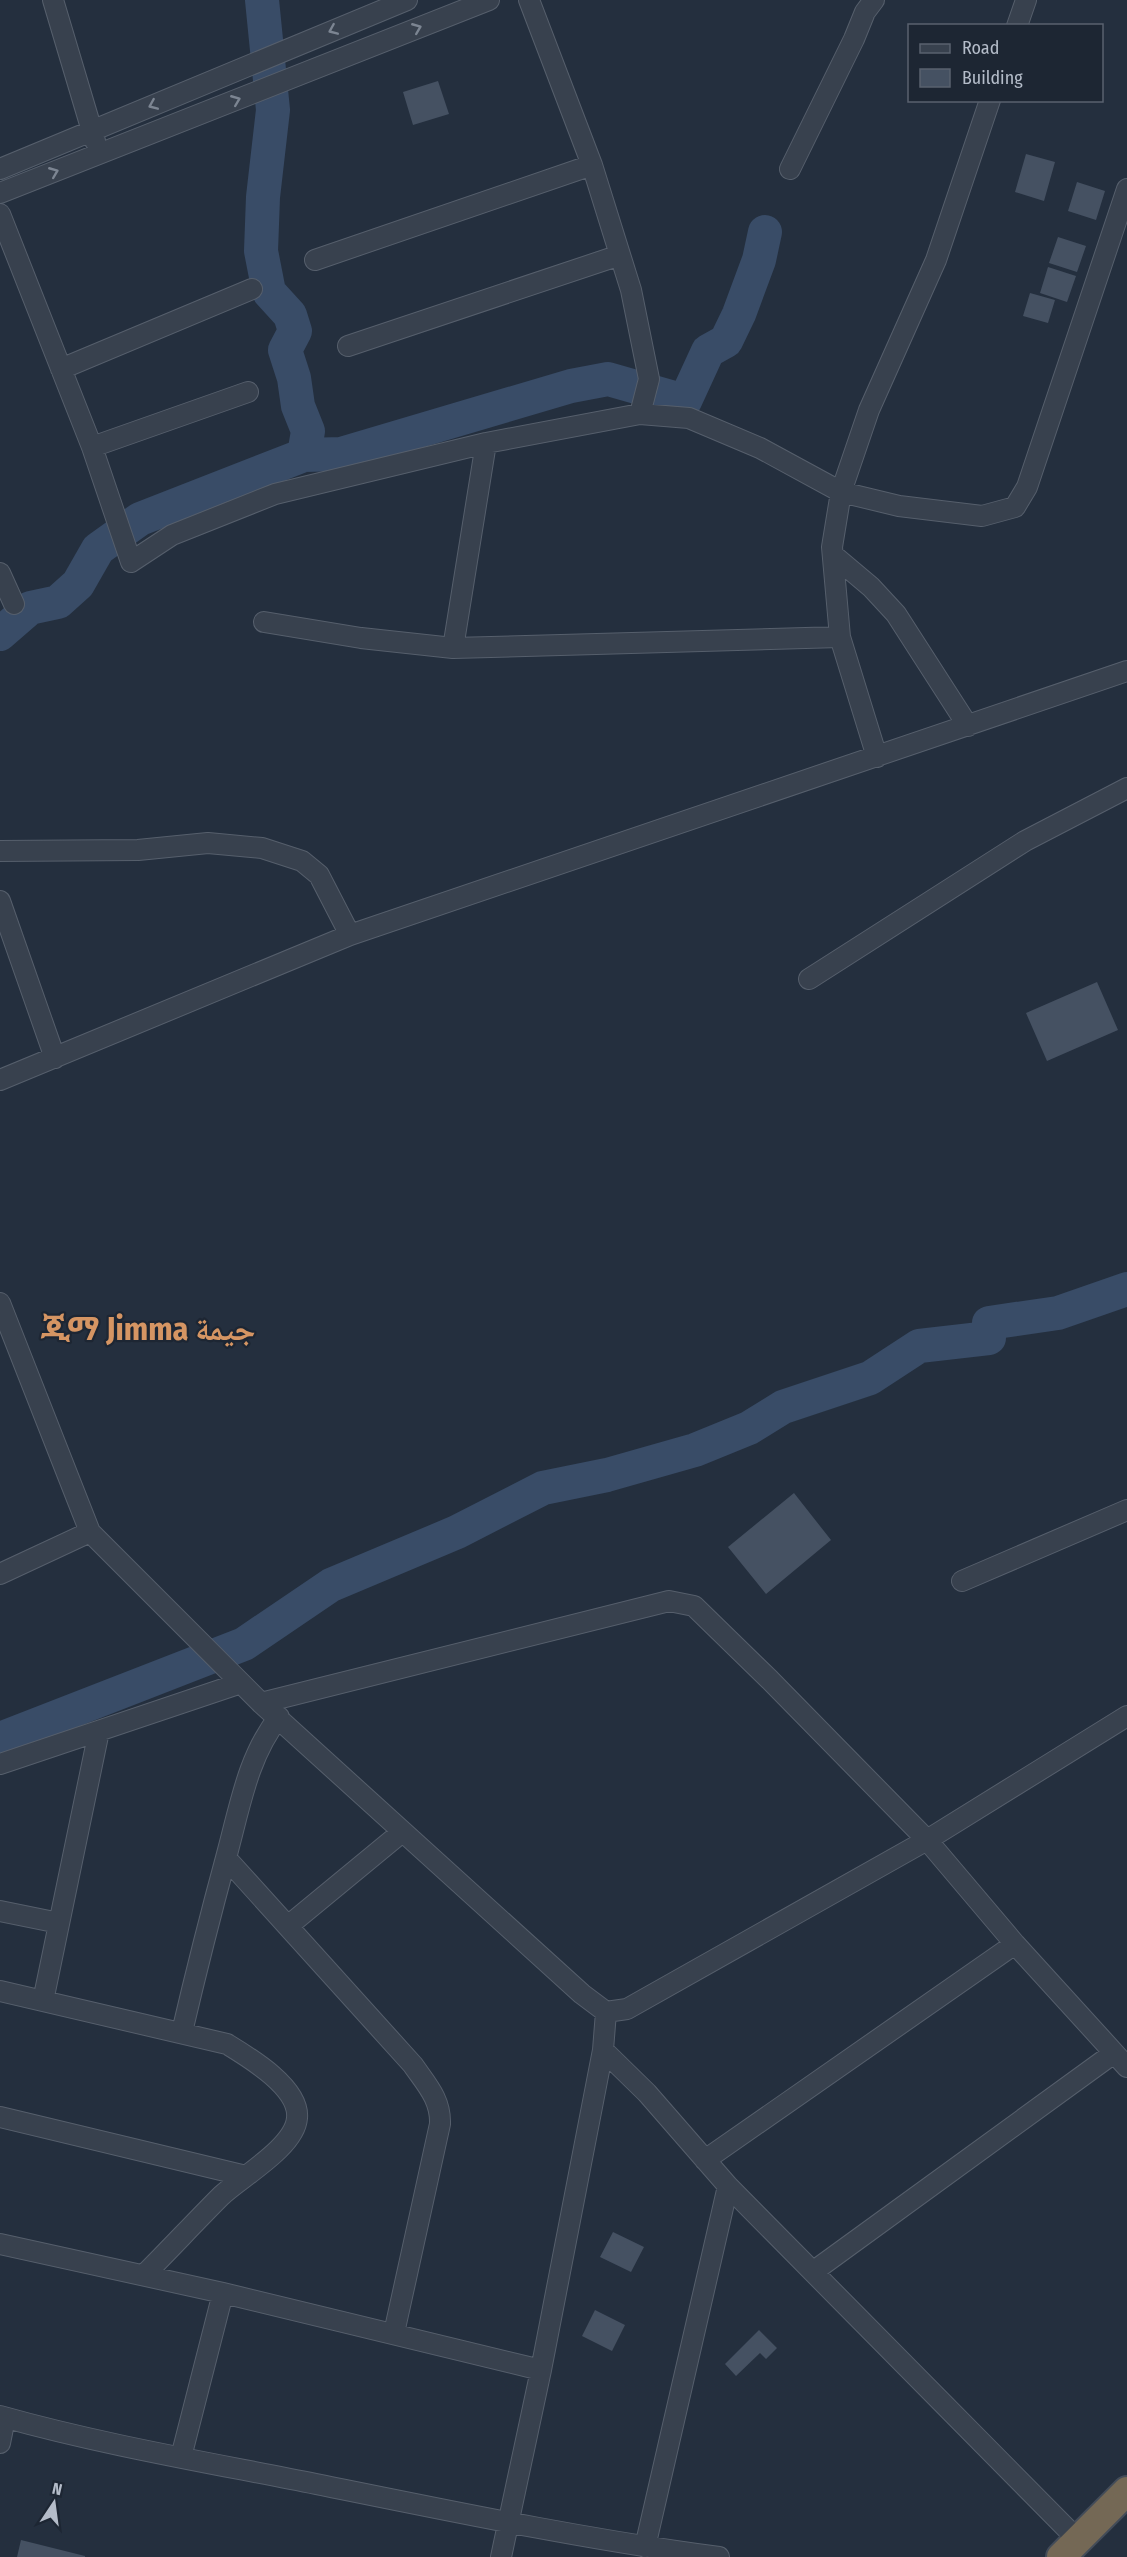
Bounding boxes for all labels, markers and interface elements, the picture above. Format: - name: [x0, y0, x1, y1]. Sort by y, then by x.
- one-way arrow: [329, 23, 340, 35]
- one-way arrow: [411, 23, 422, 35]
- legend: [908, 24, 1103, 102]
- text: Road: [962, 37, 999, 59]
- text: Building: [962, 67, 1023, 89]
- one-way arrow: [229, 95, 240, 107]
- one-way arrow: [148, 98, 159, 110]
- one-way arrow: [48, 167, 59, 179]
- district label: ጂማ Jimma جيمة: [40, 1310, 256, 1348]
- north arrow: [24, 2473, 84, 2533]
- text: N: [50, 2479, 64, 2499]

